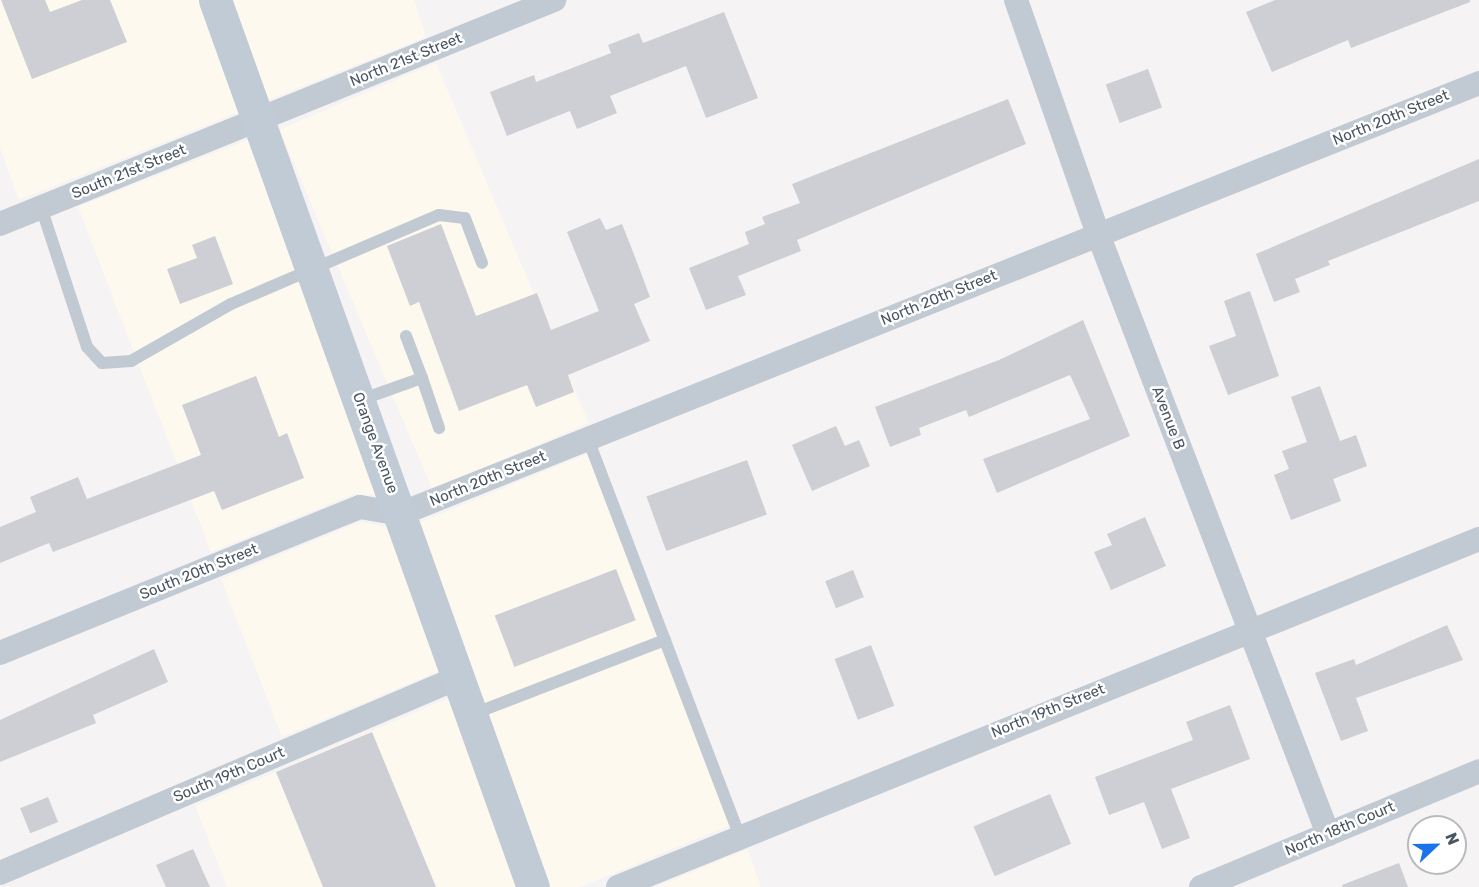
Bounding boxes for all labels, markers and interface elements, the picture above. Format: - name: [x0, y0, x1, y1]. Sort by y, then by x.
- street label: North 21st Street: [347, 29, 465, 91]
- street label: North 20th Street: [1330, 86, 1452, 150]
- street label: South 21st Street: [69, 141, 189, 203]
- street label: North 20th Street: [878, 266, 1000, 330]
- street label: Avenue B: [1148, 384, 1188, 452]
- street label: Orange Avenue: [348, 390, 402, 496]
- street label: North 20th Street: [427, 447, 549, 511]
- street label: South 20th Street: [137, 540, 261, 604]
- street label: North 19th Street: [989, 680, 1107, 742]
- street label: South 19th Court: [171, 744, 287, 806]
- street label: North 18th Court: [1283, 798, 1397, 860]
- north arrow: [1407, 815, 1467, 875]
- text: N: [1441, 830, 1463, 848]

